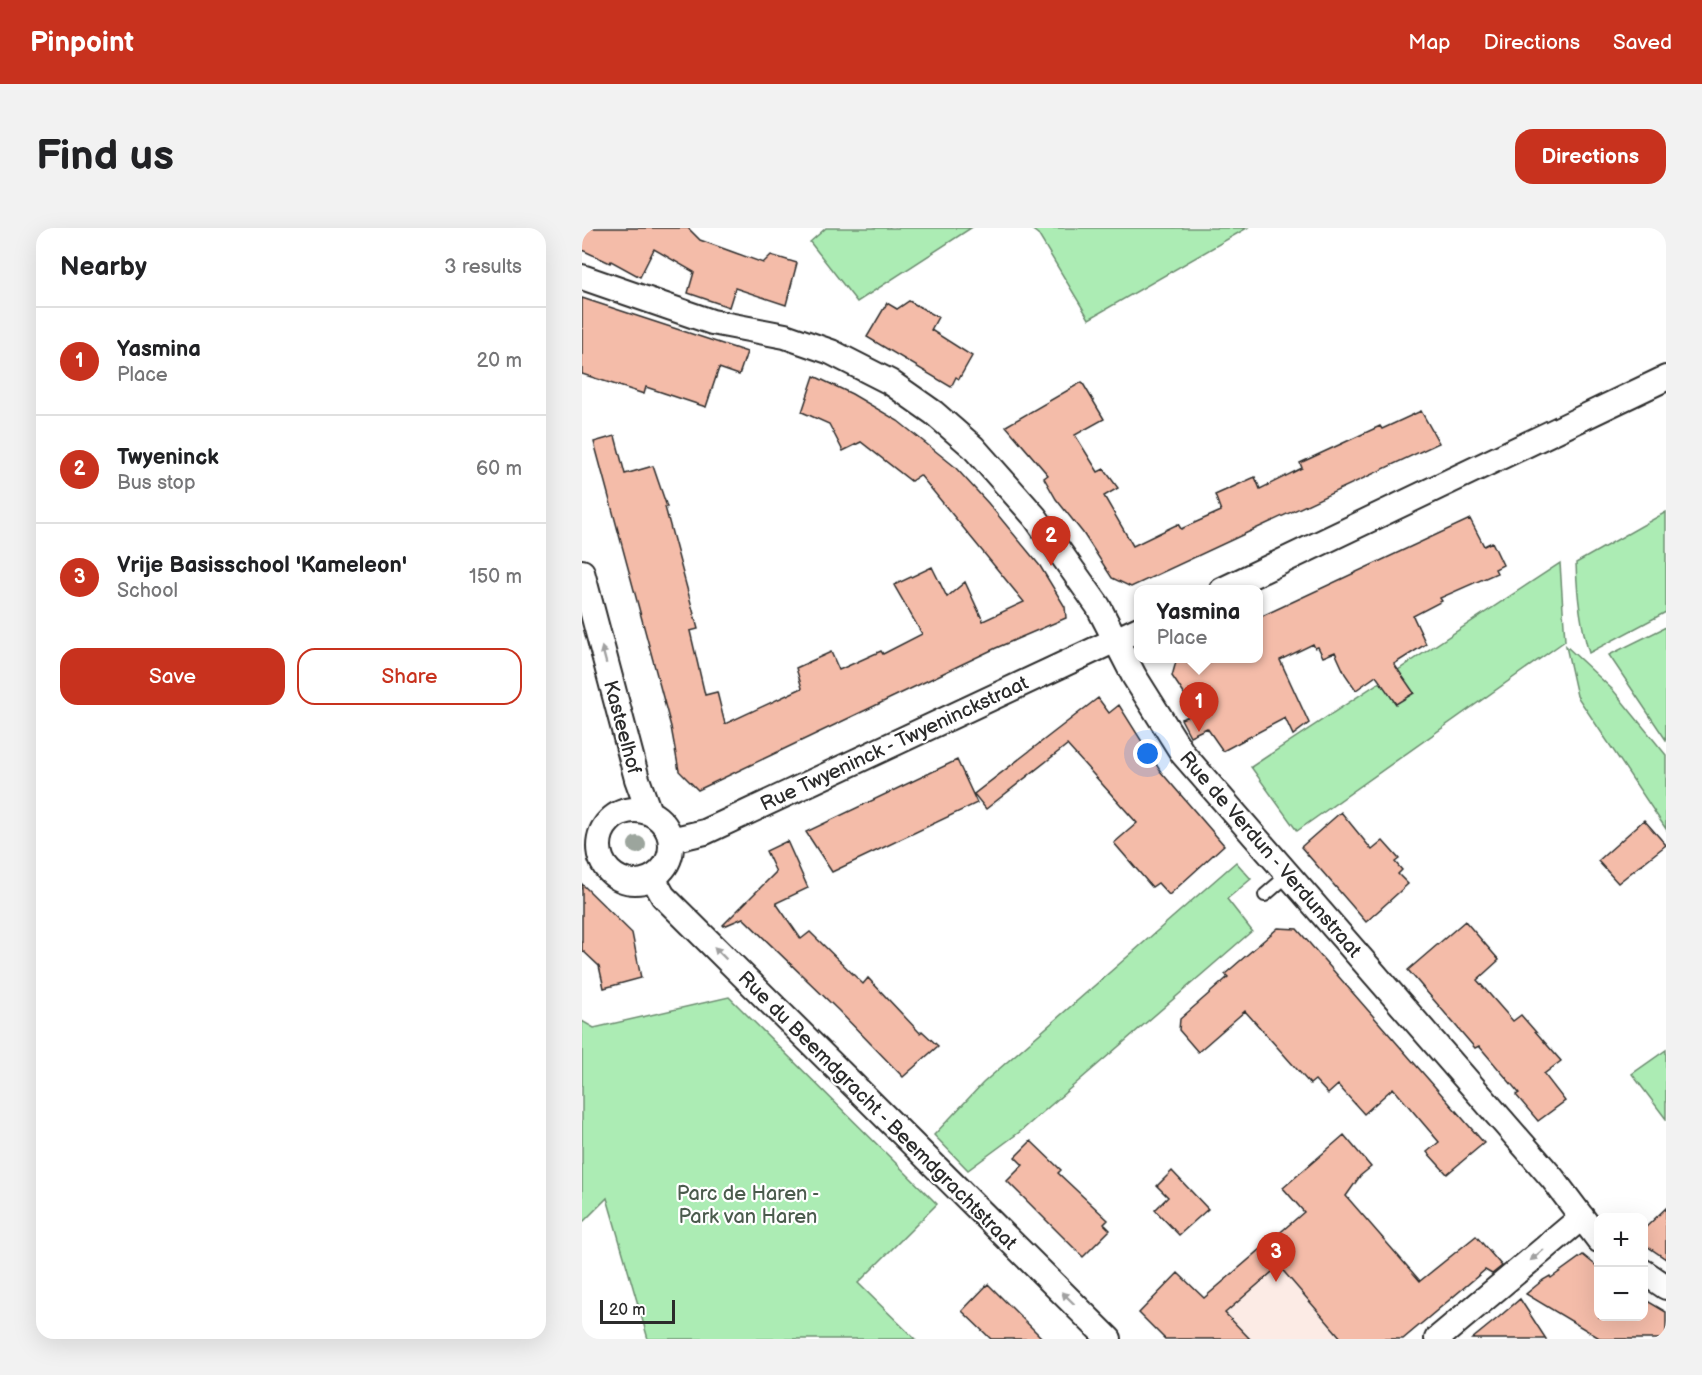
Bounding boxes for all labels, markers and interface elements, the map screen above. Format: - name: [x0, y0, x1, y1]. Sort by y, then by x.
- text: Pinpoint: [30, 26, 134, 59]
- text: Map: [1408, 30, 1451, 55]
- text: Directions: [1484, 30, 1580, 55]
- text: Saved: [1613, 30, 1672, 55]
- button: Directions: [1515, 129, 1666, 184]
- text: Find us: [36, 131, 174, 182]
- text: Nearby: [60, 252, 147, 283]
- text: 3 results: [444, 255, 522, 279]
- text: Yasmina: [117, 336, 201, 363]
- text: 1: [75, 349, 84, 373]
- text: 20 m: [477, 349, 522, 373]
- text: Place: [117, 363, 168, 387]
- text: Twyeninck: [117, 444, 219, 471]
- text: 2: [74, 457, 85, 481]
- text: 60 m: [476, 457, 522, 481]
- text: Bus stop: [117, 471, 196, 495]
- pin: 2: [1032, 516, 1070, 566]
- text: Vrije Basisschool 'Kameleon': [117, 552, 407, 579]
- text: 3: [74, 565, 85, 589]
- text: 150 m: [469, 565, 522, 589]
- text: School: [117, 579, 178, 603]
- popup: [1134, 585, 1263, 663]
- text: Yasmina: [1157, 599, 1240, 626]
- text: Place: [1157, 626, 1207, 650]
- one-way arrow: [599, 646, 608, 664]
- button: Save: [60, 648, 285, 705]
- button: Share: [297, 648, 522, 705]
- street label: Rue Twyeninck - Twyeninckstraat: [757, 671, 1032, 817]
- street label: Kasteelhof: [598, 678, 646, 777]
- pin: 1: [1180, 682, 1218, 732]
- your location: [1133, 739, 1162, 768]
- street label: Rue de Verdun - Verdunstraat: [1174, 747, 1366, 963]
- one-way arrow: [714, 947, 728, 961]
- street label: Rue du Beemdgracht - Beemdgrachtstraat: [733, 966, 1022, 1255]
- park label: Parc de Haren - Park van Haren: [677, 1182, 819, 1229]
- map controls: [1594, 1213, 1648, 1321]
- button: +: [1594, 1213, 1648, 1267]
- pin: 3: [1256, 1232, 1296, 1282]
- one-way arrow: [1529, 1249, 1545, 1262]
- button: −: [1594, 1267, 1648, 1321]
- one-way arrow: [1061, 1291, 1075, 1305]
- scale bar: [600, 1297, 675, 1324]
- text: 20 m: [609, 1301, 645, 1320]

